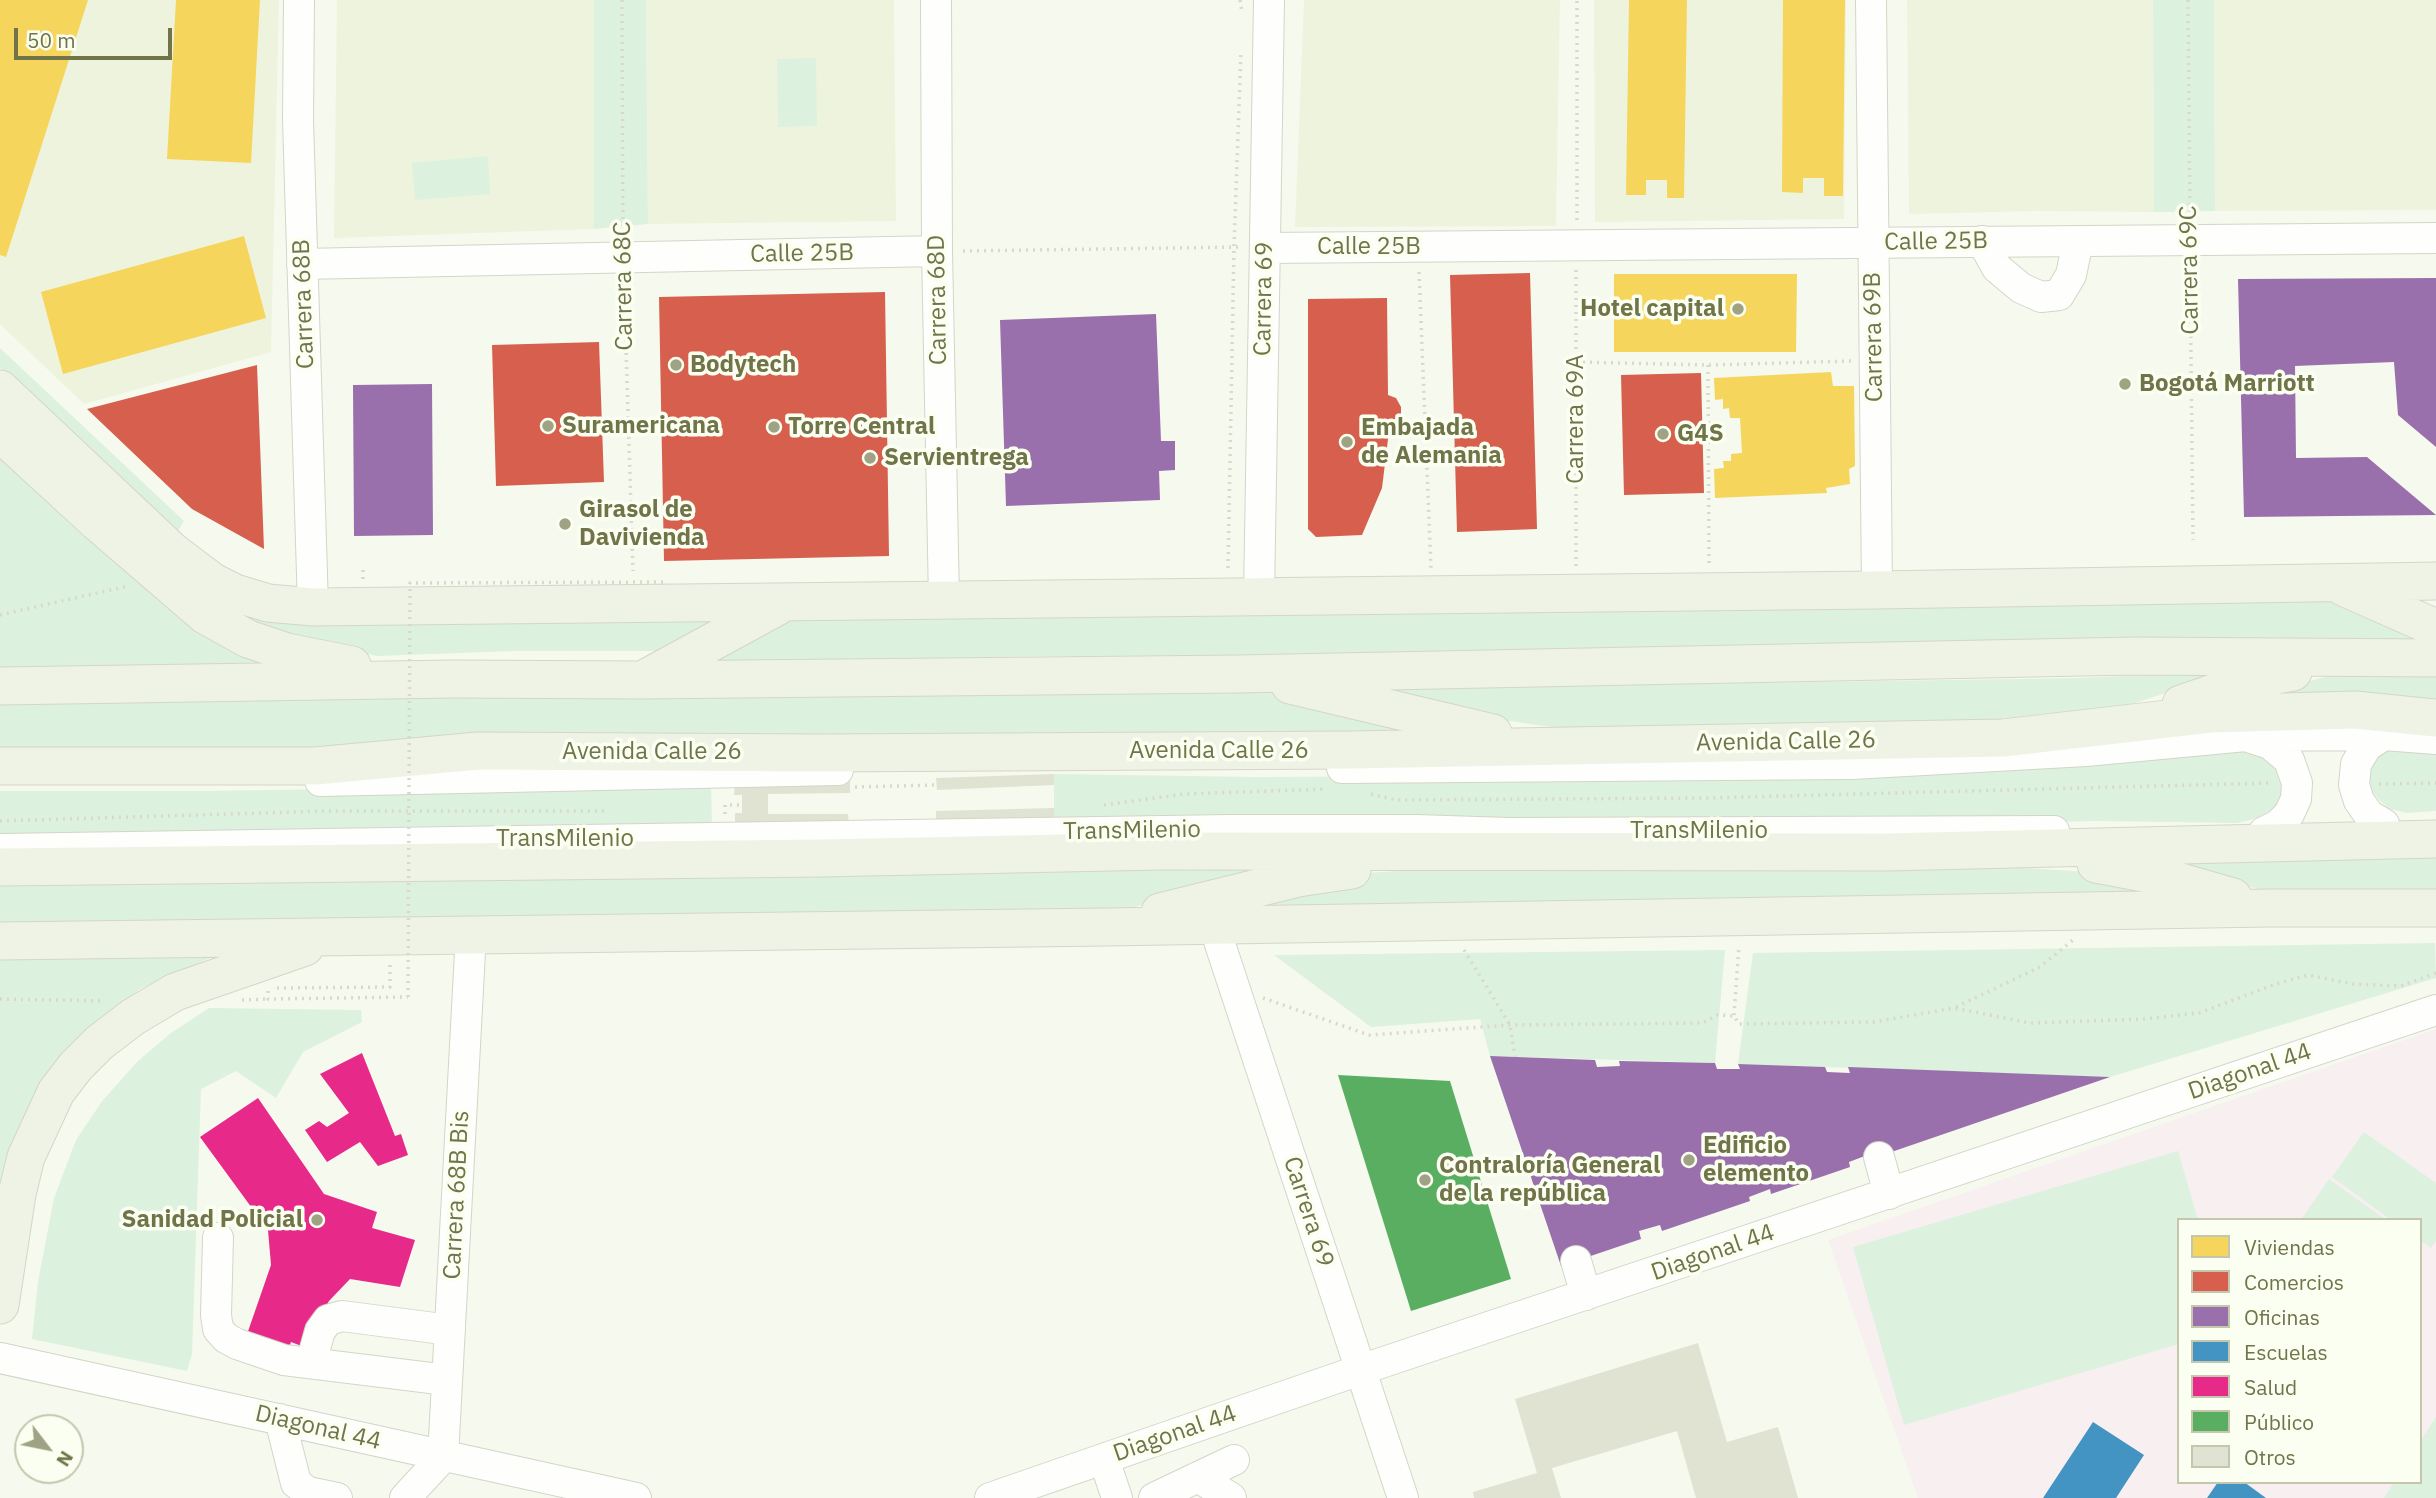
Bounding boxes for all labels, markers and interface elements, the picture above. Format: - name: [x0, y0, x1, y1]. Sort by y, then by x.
- scale bar: [18, 14, 175, 58]
- text: 50 m: [27, 26, 76, 54]
- street label: Carrera 69C: [2174, 205, 2206, 335]
- street label: Carrera 68C: [608, 221, 640, 351]
- street label: Calle 25B: [1884, 227, 1988, 257]
- street label: Calle 25B: [1317, 233, 1421, 261]
- street label: Carrera 68D: [922, 235, 954, 365]
- street label: Carrera 68B: [287, 239, 321, 369]
- street label: Calle 25B: [750, 239, 854, 269]
- street label: Carrera 69: [1249, 242, 1279, 356]
- street label: Carrera 69B: [1858, 272, 1890, 402]
- place label: Hotel capital: [1580, 295, 1724, 323]
- marker: Hotel capital: [1730, 301, 1746, 317]
- place label: Bodytech: [690, 351, 796, 379]
- street label: Carrera 69A: [1562, 354, 1590, 484]
- marker: Bodytech: [668, 357, 684, 373]
- place label: Bogotá Marriott: [2139, 370, 2315, 398]
- marker: Bogotá Marriott: [2117, 376, 2133, 392]
- place label: Suramericana: [562, 412, 720, 440]
- place label: Torre Central: [788, 413, 935, 441]
- place label: Embajada de Alemania: [1361, 414, 1502, 470]
- marker: Suramericana: [540, 418, 556, 434]
- marker: Torre Central: [766, 419, 782, 435]
- place label: G4S: [1677, 420, 1724, 448]
- marker: G4S: [1655, 426, 1671, 442]
- marker: Embajada de Alemania: [1339, 434, 1355, 450]
- place label: Servientrega: [884, 444, 1029, 472]
- marker: Servientrega: [862, 450, 878, 466]
- place label: Girasol de Davivienda: [579, 496, 705, 552]
- marker: Girasol de Davivienda: [557, 516, 573, 532]
- street label: Avenida Calle 26: [1696, 726, 1876, 758]
- street label: Avenida Calle 26: [1129, 737, 1309, 765]
- street label: Avenida Calle 26: [562, 738, 742, 766]
- street label: TransMilenio: [1063, 815, 1201, 847]
- street label: TransMilenio: [1630, 817, 1768, 845]
- street label: TransMilenio: [496, 825, 634, 853]
- street label: Diagonal 44: [2185, 1037, 2315, 1107]
- street label: Carrera 68B Bis: [438, 1110, 476, 1280]
- place label: Edificio elemento: [1703, 1132, 1809, 1188]
- place label: Contraloría General de la república: [1439, 1152, 1660, 1208]
- marker: Edificio elemento: [1681, 1152, 1697, 1168]
- street label: Carrera 69: [1277, 1153, 1339, 1271]
- marker: Contraloría General de la república: [1417, 1172, 1433, 1188]
- place label: Sanidad Policial: [122, 1206, 303, 1234]
- marker: Sanidad Policial: [309, 1212, 325, 1228]
- street label: Diagonal 44: [1648, 1218, 1778, 1288]
- legend: [2177, 1218, 2422, 1484]
- text: Viviendas: [2244, 1233, 2335, 1261]
- text: Comercios: [2244, 1268, 2344, 1296]
- text: Oficinas: [2244, 1303, 2320, 1331]
- text: Escuelas: [2244, 1338, 2328, 1366]
- text: Salud: [2244, 1373, 2297, 1401]
- street label: Diagonal 44: [1110, 1399, 1240, 1469]
- street label: Diagonal 44: [252, 1400, 384, 1456]
- text: Público: [2244, 1408, 2314, 1436]
- north arrow: [14, 1414, 84, 1484]
- text: Otros: [2244, 1443, 2296, 1471]
- text: N: [51, 1447, 79, 1471]

